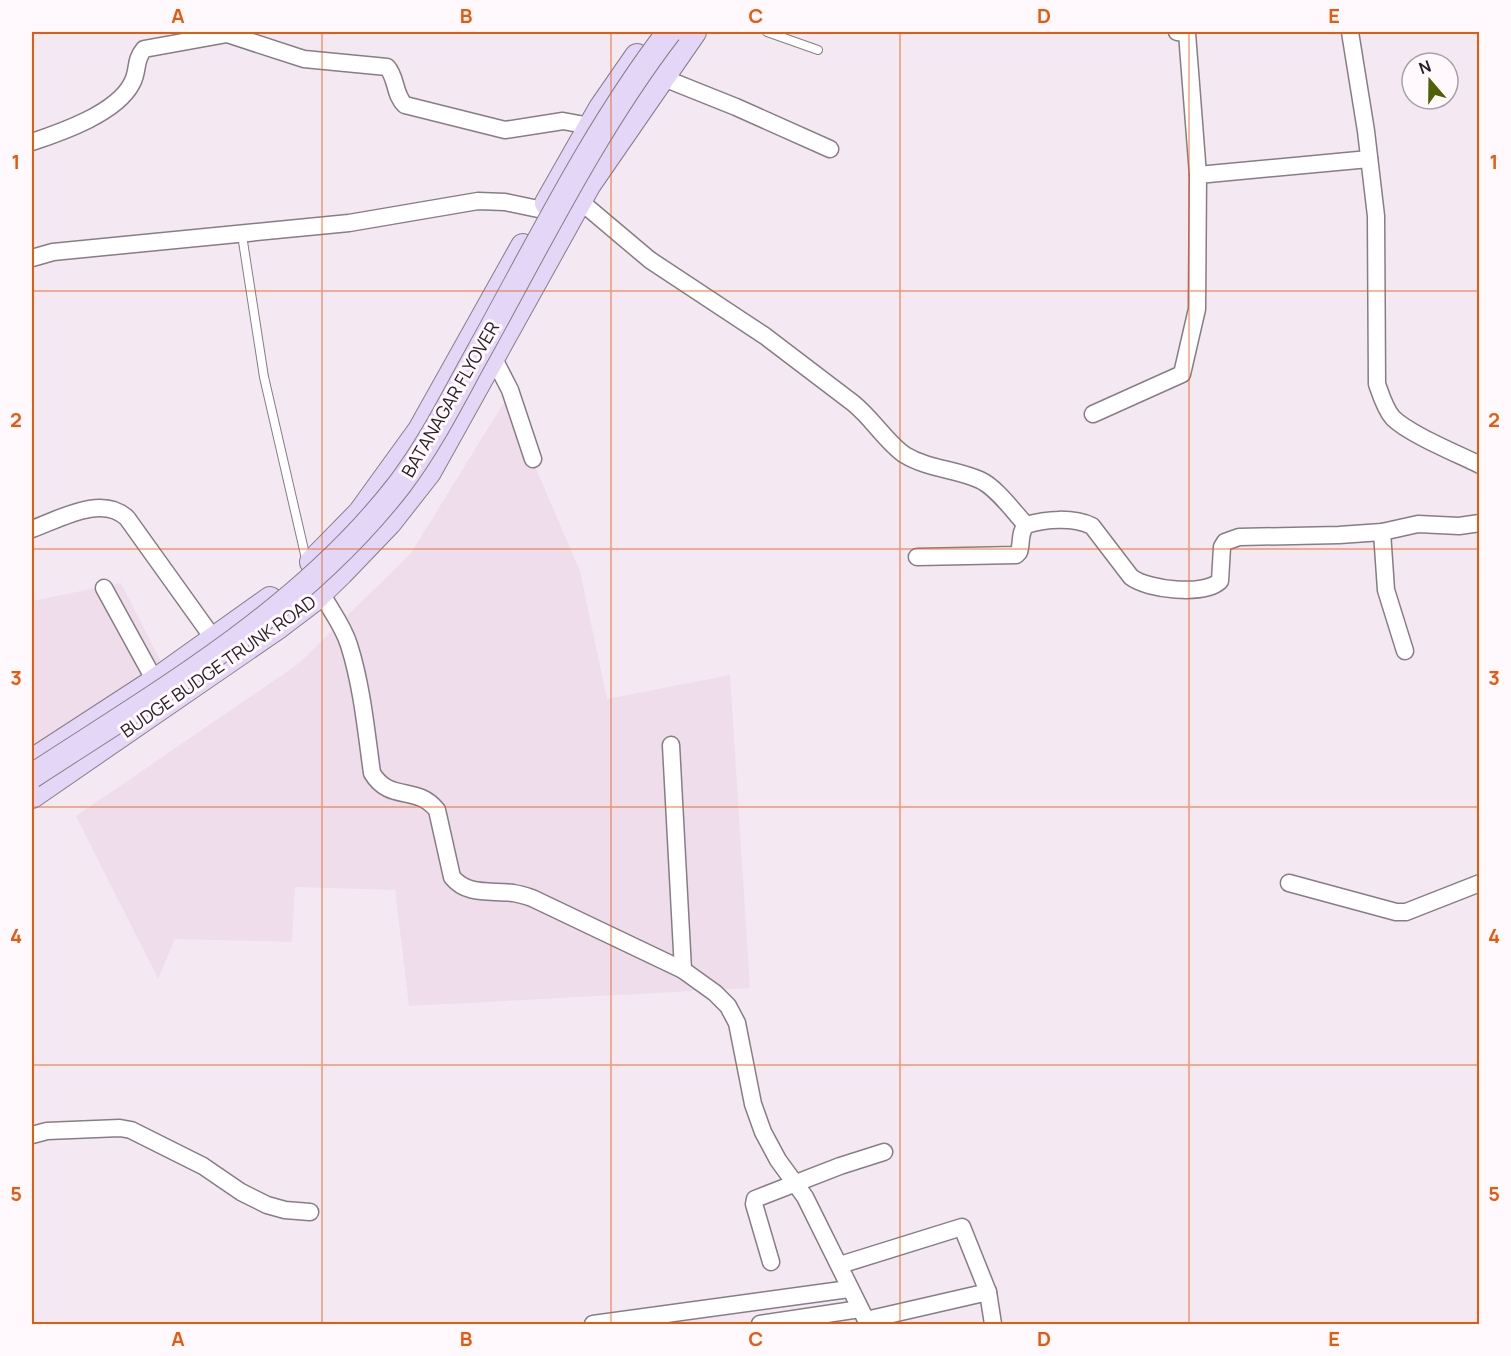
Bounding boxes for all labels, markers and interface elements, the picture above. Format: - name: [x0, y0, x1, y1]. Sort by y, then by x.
- text: A: [171, 2, 185, 29]
- text: B: [460, 2, 473, 29]
- text: C: [749, 2, 763, 29]
- text: D: [1037, 2, 1051, 29]
- text: E: [1328, 2, 1340, 29]
- north arrow: [1400, 51, 1460, 111]
- text: N: [1416, 55, 1434, 79]
- text: 1: [12, 148, 20, 175]
- text: 1: [1490, 148, 1498, 175]
- street label: BATANAGAR FLYOVER: [396, 317, 504, 481]
- text: 2: [10, 406, 22, 433]
- text: 2: [1488, 406, 1500, 433]
- street label: BUDGE BUDGE TRUNK ROAD: [116, 589, 320, 743]
- text: 3: [10, 664, 22, 691]
- text: 3: [1488, 664, 1500, 691]
- text: 4: [10, 922, 22, 949]
- text: 4: [1488, 922, 1500, 949]
- text: 5: [10, 1180, 22, 1207]
- text: 5: [1488, 1180, 1500, 1207]
- text: A: [171, 1325, 185, 1352]
- text: B: [460, 1325, 473, 1352]
- text: C: [749, 1325, 763, 1352]
- text: D: [1037, 1325, 1051, 1352]
- text: E: [1328, 1325, 1340, 1352]

